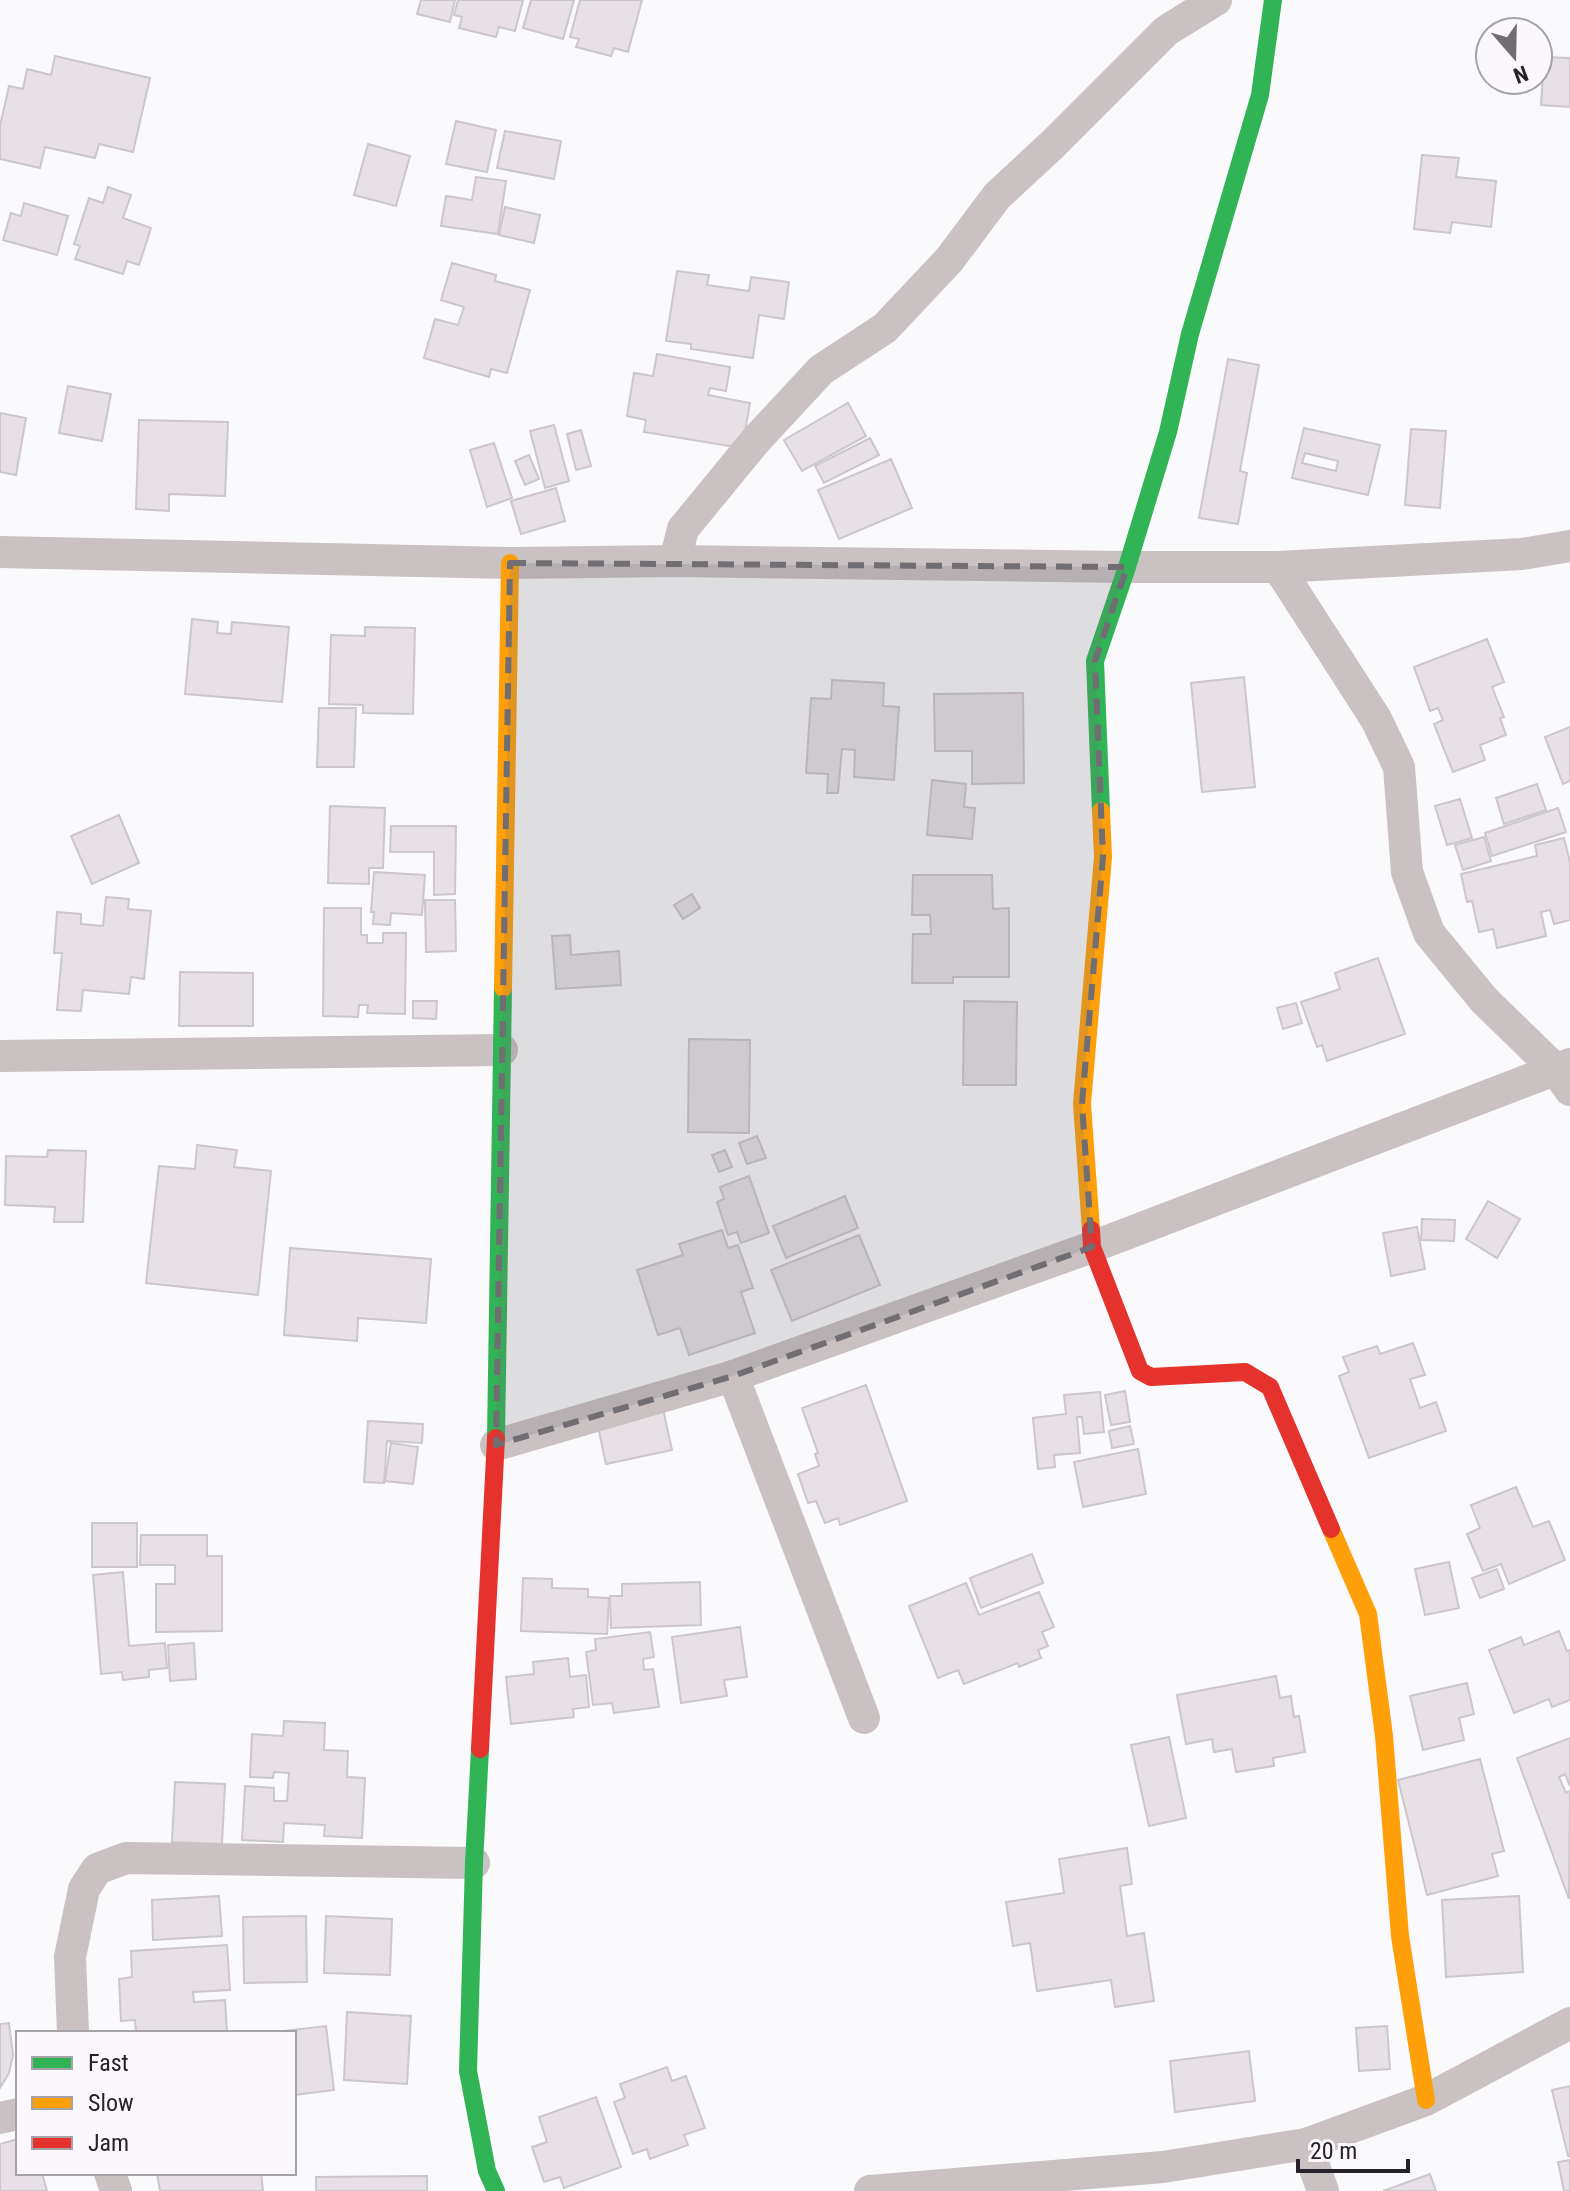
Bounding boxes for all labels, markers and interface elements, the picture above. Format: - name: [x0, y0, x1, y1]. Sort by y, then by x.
- north arrow: [1474, 16, 1554, 96]
- text: N: [1510, 60, 1531, 88]
- legend: [16, 2031, 296, 2175]
- text: Fast: [88, 2049, 129, 2077]
- text: Slow: [88, 2089, 134, 2117]
- scale bar: [1298, 2123, 1408, 2173]
- text: Jam: [88, 2129, 129, 2157]
- text: 20 m: [1310, 2137, 1357, 2165]

